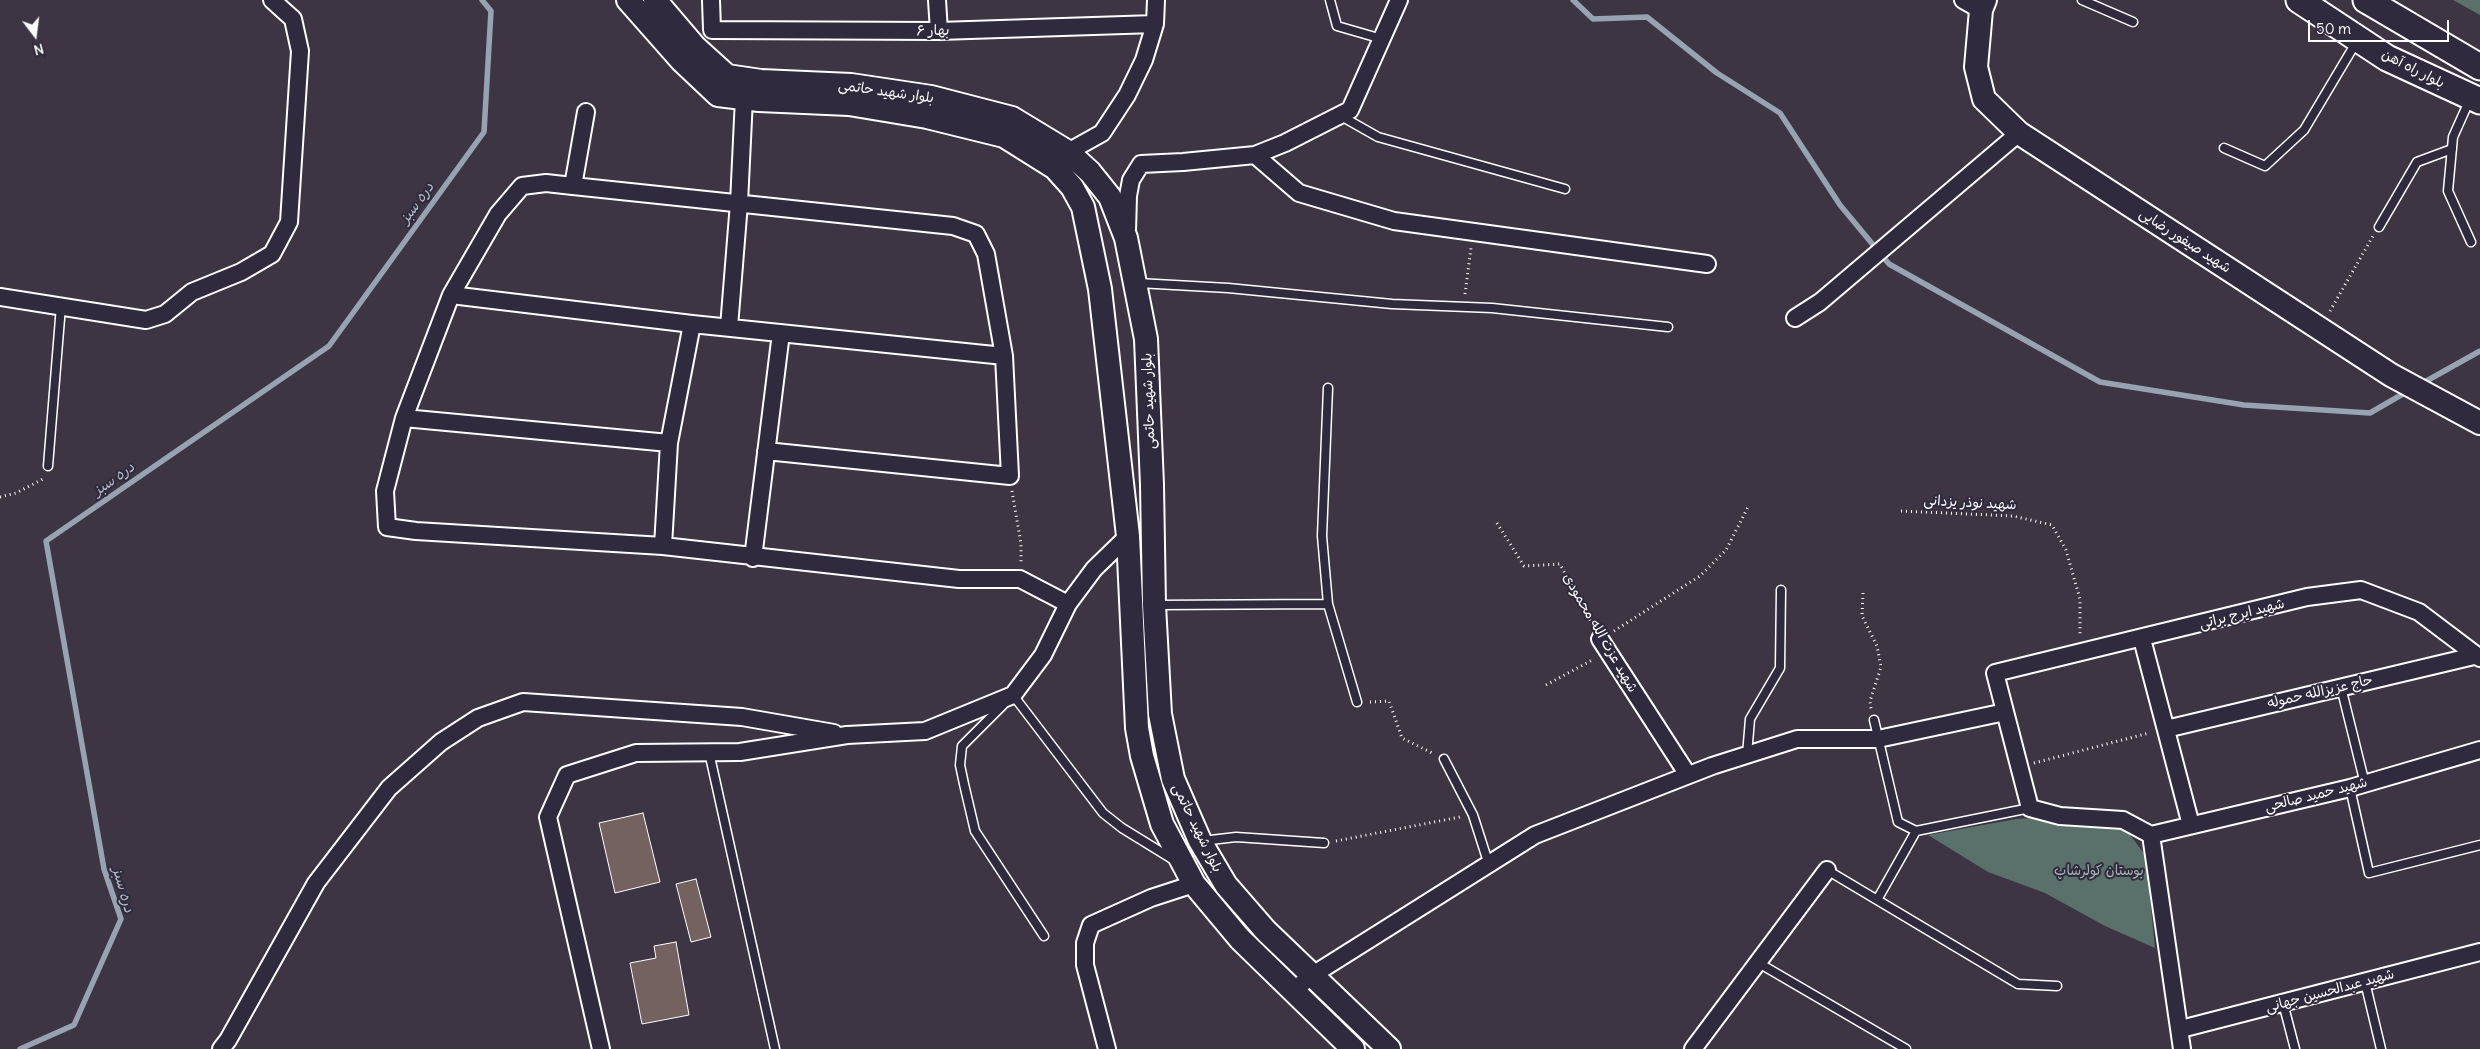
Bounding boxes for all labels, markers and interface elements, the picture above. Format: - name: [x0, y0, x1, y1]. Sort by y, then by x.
- north arrow: [10, 10, 60, 60]
- scale bar: [2310, 10, 2451, 42]
- text: 50 m: [2316, 19, 2351, 38]
- street label: بهار ۶: [916, 22, 950, 40]
- text: N: [32, 40, 46, 59]
- street label: بلوار راه آهن: [2379, 46, 2447, 92]
- street label: بلوار شهید حاتمی: [837, 77, 935, 107]
- water label: دره سبز: [396, 179, 438, 227]
- street label: شهید صیفور رضایی: [2136, 205, 2234, 277]
- street label: بلوار شهید حاتمی: [1139, 353, 1159, 449]
- water label: دره سبز: [90, 458, 138, 500]
- street label: شهید نوذر یزدانی: [1923, 492, 2017, 514]
- street label: شهید عزت الله محمودی: [1559, 570, 1641, 696]
- street label: شهید ایرج براتی: [2198, 595, 2286, 633]
- street label: حاج عزیزالله حموله: [2266, 672, 2374, 712]
- street label: شهید حمید صالحی: [2263, 774, 2369, 816]
- street label: بلوار شهید حاتمی: [1168, 781, 1226, 875]
- park label: بوستان کولرشاپ: [2054, 863, 2144, 879]
- water label: دره سبز: [108, 865, 138, 915]
- street label: شهید عبدالحسین جهانی: [2264, 966, 2396, 1016]

